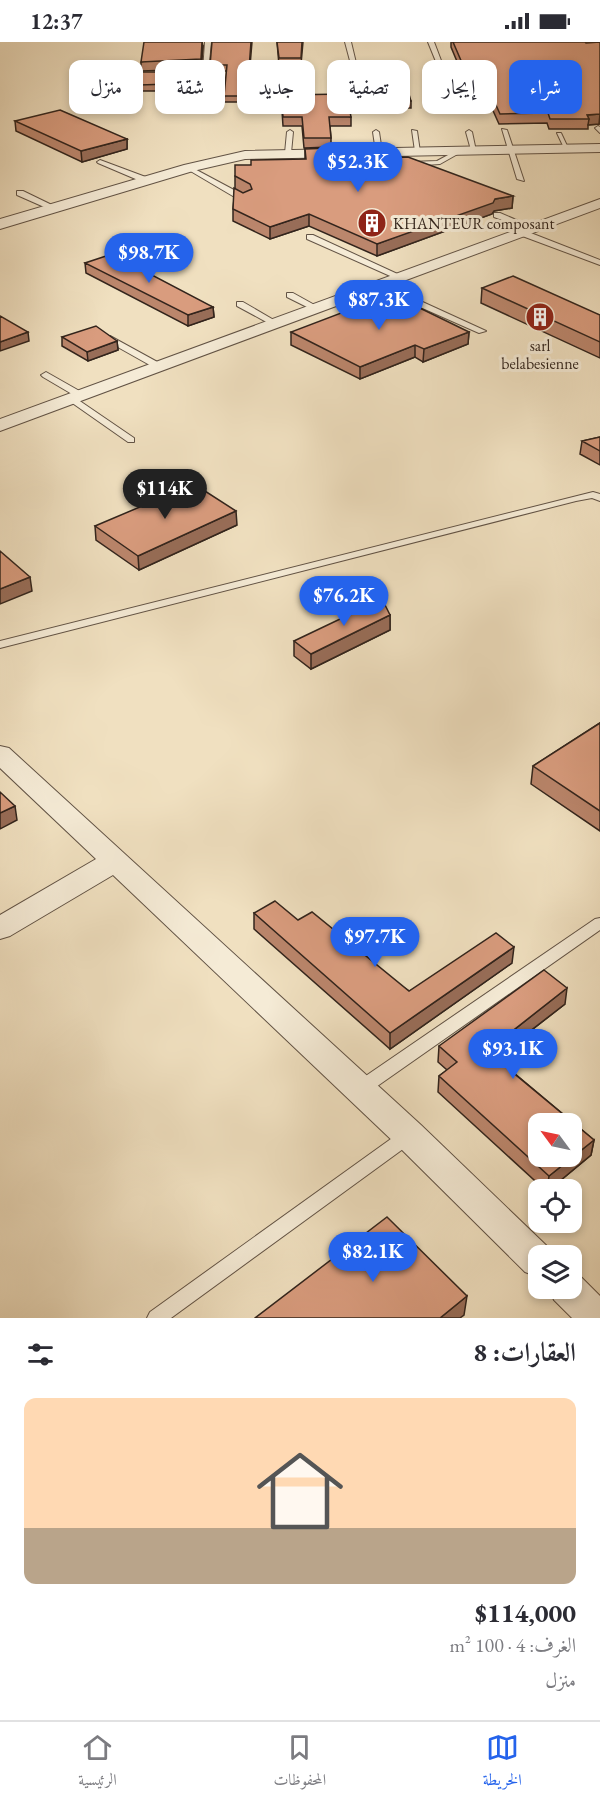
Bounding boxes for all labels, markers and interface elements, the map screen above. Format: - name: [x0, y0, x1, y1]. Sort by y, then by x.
- text: 12:37: [30, 7, 83, 36]
- chip: منزل: [69, 60, 143, 114]
- chip: شقة: [155, 60, 225, 114]
- chip: جديد: [237, 60, 315, 114]
- chip: تصفية: [327, 60, 410, 114]
- chip: إيجار: [422, 60, 497, 114]
- chip: شراء: [509, 60, 582, 114]
- pin: $52.3K: [309, 142, 407, 193]
- text: $52.3K: [327, 148, 389, 174]
- building icon: KHANTEUR composant: [356, 207, 388, 239]
- place label: KHANTEUR composant: [393, 213, 555, 234]
- pin: $98.7K: [100, 233, 198, 284]
- text: $98.7K: [118, 239, 180, 265]
- pin: $87.3K: [330, 280, 428, 331]
- text: $87.3K: [348, 286, 410, 312]
- building icon: sarl belabesienne: [524, 301, 556, 333]
- place label: sarl belabesienne: [501, 335, 579, 374]
- pin: $114K: [123, 469, 207, 520]
- text: $114K: [137, 475, 193, 501]
- pin: $76.2K: [295, 576, 393, 627]
- text: $76.2K: [313, 582, 375, 608]
- pin: $97.7K: [326, 917, 424, 968]
- text: $97.7K: [344, 923, 406, 949]
- pin: $93.1K: [464, 1029, 562, 1080]
- text: $93.1K: [482, 1035, 544, 1061]
- north arrow: [528, 1113, 582, 1167]
- map controls: [528, 1113, 582, 1299]
- button: locate: [528, 1179, 582, 1233]
- pin: $82.1K: [324, 1232, 422, 1283]
- text: $82.1K: [342, 1238, 404, 1264]
- button: layers: [528, 1245, 582, 1299]
- text: العقارات: 8: [473, 1335, 576, 1369]
- icon: filters: [24, 1338, 57, 1371]
- icon: home: [246, 1437, 354, 1545]
- text: $114,000: [475, 1596, 576, 1630]
- text: الغرف: 4 · 100 m²: [449, 1632, 576, 1658]
- text: منزل: [545, 1667, 576, 1693]
- tab: الرئيسية: [78, 1731, 117, 1795]
- tab: المحفوظات: [273, 1731, 326, 1795]
- tab: الخريطة: [483, 1731, 522, 1795]

